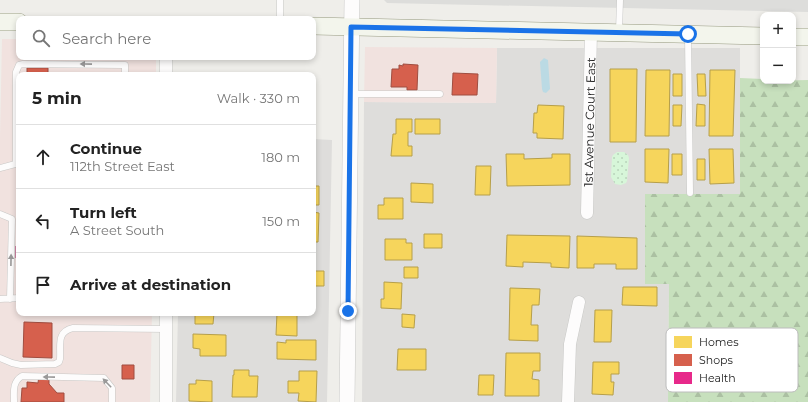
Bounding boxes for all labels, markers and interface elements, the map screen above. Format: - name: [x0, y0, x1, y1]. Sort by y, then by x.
- map controls: [760, 12, 796, 84]
- button: +: [760, 12, 796, 48]
- search box: [16, 16, 316, 60]
- route start: [679, 25, 697, 43]
- icon: search: [30, 27, 52, 49]
- text: Search here: [62, 29, 151, 48]
- button: −: [760, 48, 796, 84]
- street label: 1st Avenue Court East: [580, 57, 598, 187]
- one-way arrow: [80, 61, 92, 68]
- text: 5 min: [32, 88, 82, 108]
- text: Walk · 330 m: [217, 90, 300, 106]
- text: Continue: [70, 139, 142, 158]
- icon: ahead: [32, 146, 54, 168]
- text: 180 m: [261, 149, 300, 165]
- text: 112th Street East: [70, 158, 175, 174]
- text: Turn left: [70, 203, 137, 222]
- icon: left: [32, 210, 54, 232]
- text: 150 m: [262, 213, 300, 229]
- text: A Street South: [70, 222, 164, 238]
- one-way arrow: [8, 253, 14, 266]
- icon: arrive: [32, 274, 54, 296]
- text: Arrive at destination: [70, 275, 231, 294]
- route end: [339, 302, 357, 320]
- legend: [666, 328, 798, 392]
- text: Homes: [699, 335, 739, 349]
- text: Shops: [699, 353, 734, 367]
- text: Health: [699, 371, 736, 385]
- one-way arrow: [42, 374, 55, 380]
- one-way arrow: [102, 378, 112, 388]

